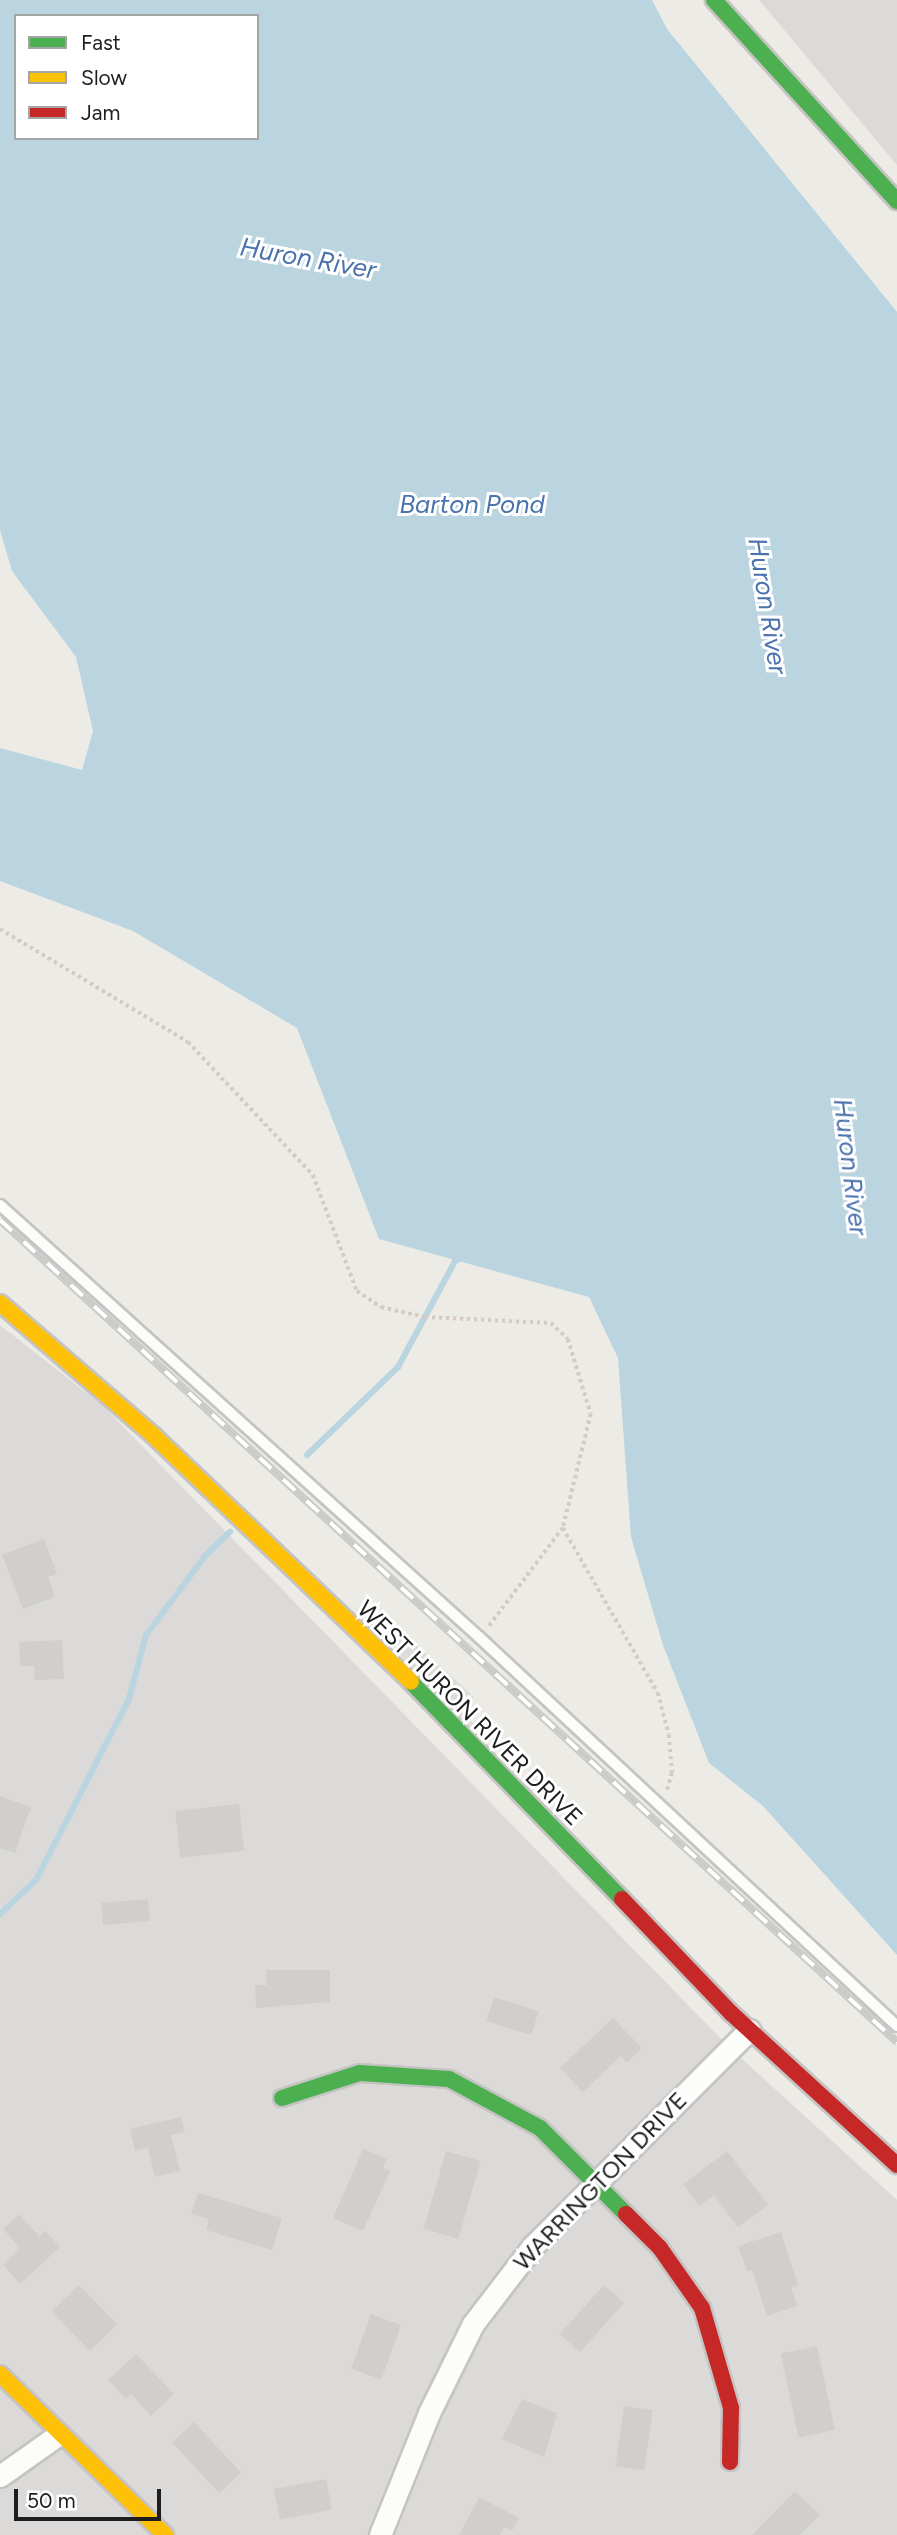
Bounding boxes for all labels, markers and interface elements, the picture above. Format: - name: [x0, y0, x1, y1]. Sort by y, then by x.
- legend: [14, 14, 259, 140]
- text: Fast: [81, 30, 121, 55]
- text: Slow: [81, 65, 127, 90]
- text: Jam: [81, 100, 120, 125]
- water label: Huron River: [238, 232, 378, 286]
- water label: Barton Pond: [399, 489, 545, 521]
- water label: Huron River: [741, 536, 793, 676]
- water label: Huron River: [826, 1097, 874, 1237]
- street label: WEST HURON RIVER DRIVE: [351, 1594, 589, 1832]
- street label: WARRINGTON DRIVE: [507, 2086, 693, 2276]
- scale bar: [18, 2476, 164, 2520]
- text: 50 m: [27, 2488, 76, 2513]

